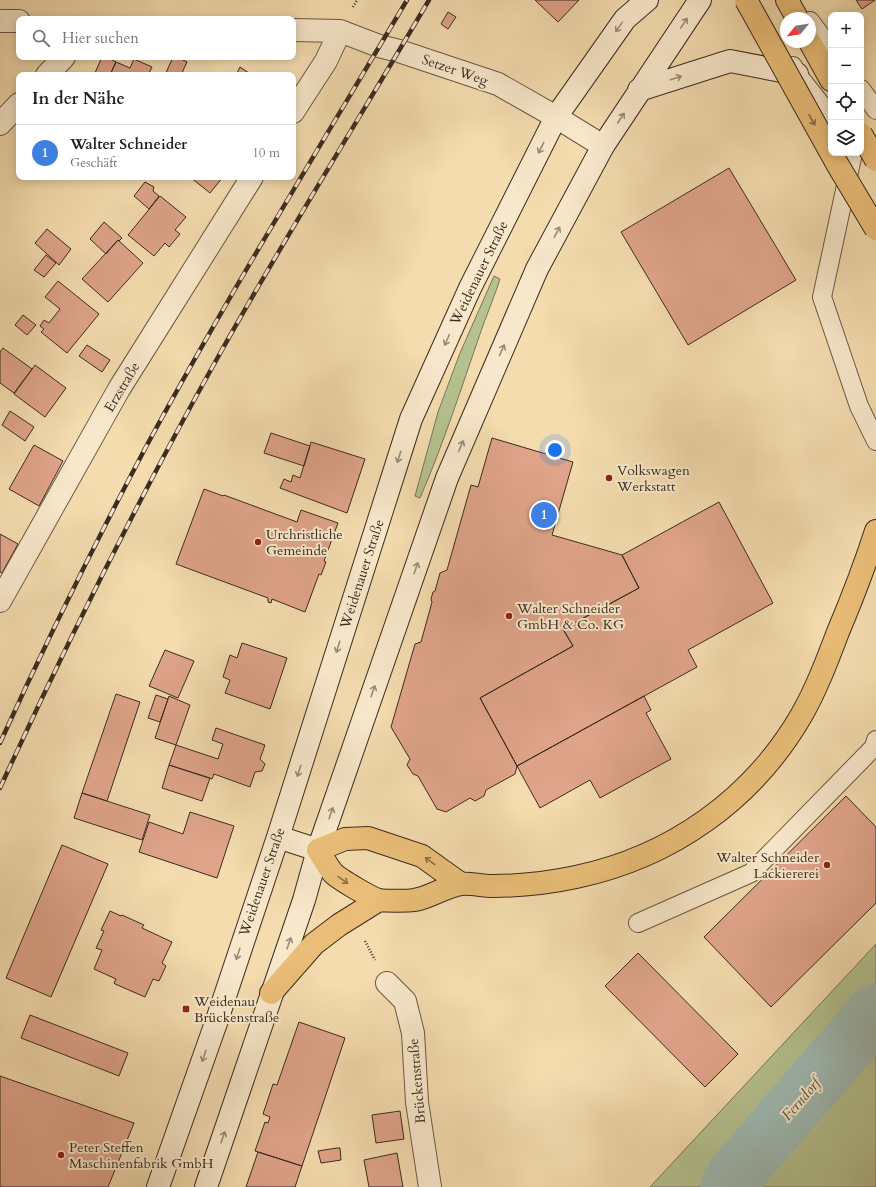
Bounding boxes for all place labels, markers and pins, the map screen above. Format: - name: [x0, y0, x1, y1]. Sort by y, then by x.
- place label: Volkswagen Werkstatt: [616, 461, 690, 496]
- marker: Volkswagen Werkstatt: [604, 473, 614, 483]
- pin: 1: [531, 500, 557, 530]
- place label: Urchristliche Gemeinde: [266, 525, 343, 560]
- marker: Urchristliche Gemeinde: [253, 537, 263, 547]
- place label: Walter Schneider GmbH & Co. KG: [516, 599, 624, 634]
- marker: Walter Schneider GmbH & Co. KG: [504, 611, 514, 621]
- place label: Walter Schneider Lackiererei: [715, 848, 820, 883]
- marker: Walter Schneider Lackiererei: [822, 860, 832, 870]
- place label: Weidenau Brückenstraße: [193, 992, 279, 1027]
- marker: Weidenau Brückenstraße: [181, 1004, 191, 1014]
- place label: Peter Steffen Maschinenfabrik GmbH: [69, 1138, 214, 1173]
- marker: Peter Steffen Maschinenfabrik GmbH: [56, 1150, 66, 1160]

